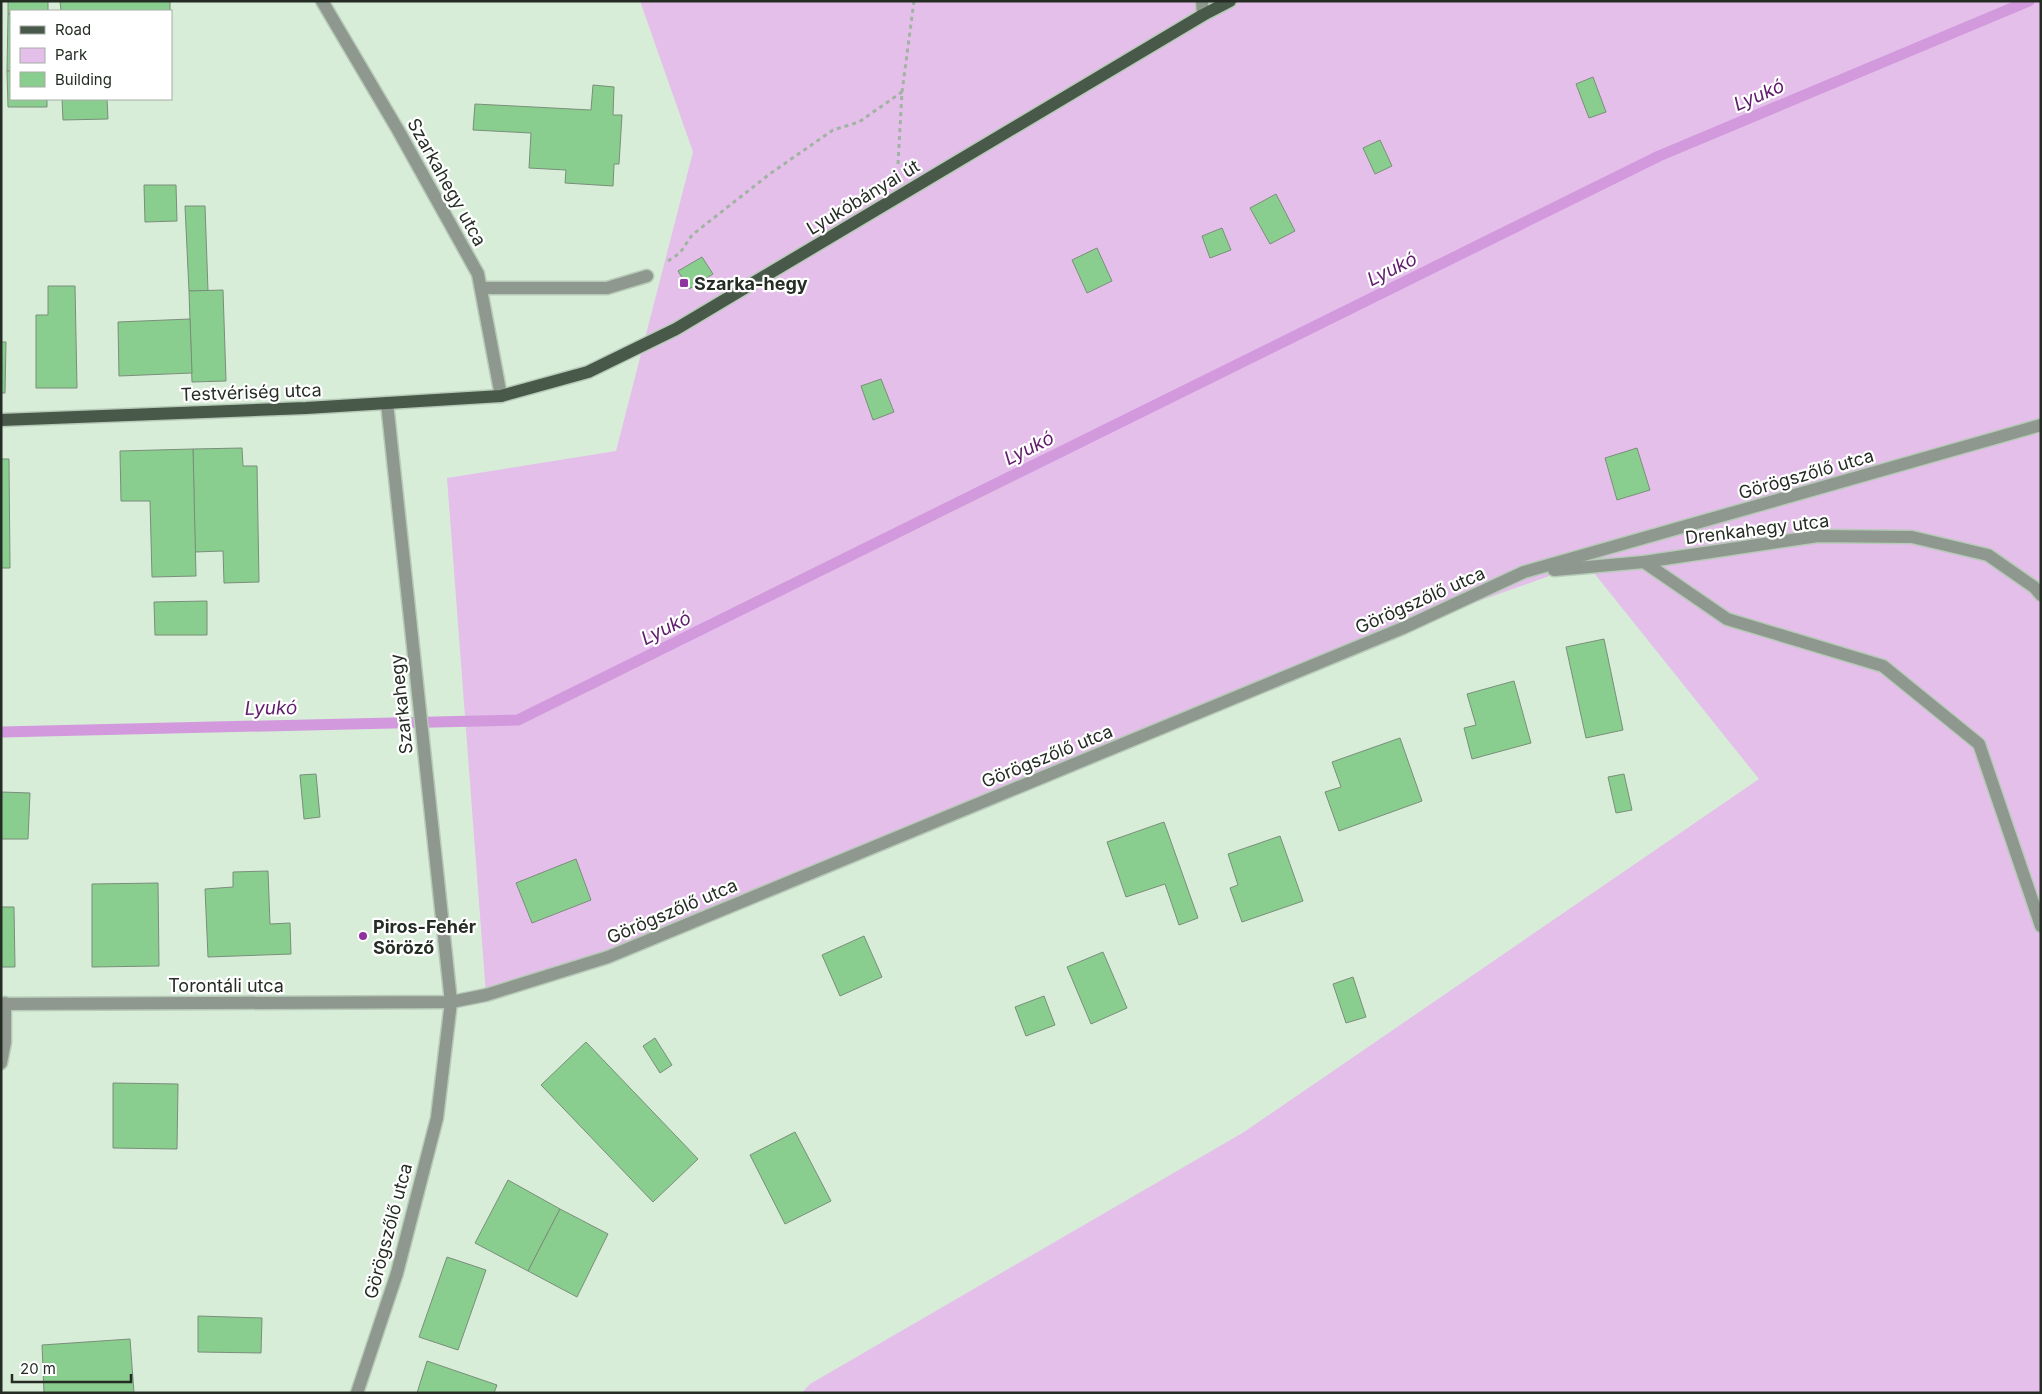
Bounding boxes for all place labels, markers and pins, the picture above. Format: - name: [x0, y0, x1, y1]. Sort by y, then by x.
- place label: Szarka-hegy: [694, 273, 808, 294]
- marker: Szarka-hegy: [678, 277, 690, 289]
- place label: Piros-Fehér Söröző: [373, 916, 476, 958]
- marker: Piros-Fehér Söröző: [357, 930, 369, 942]

